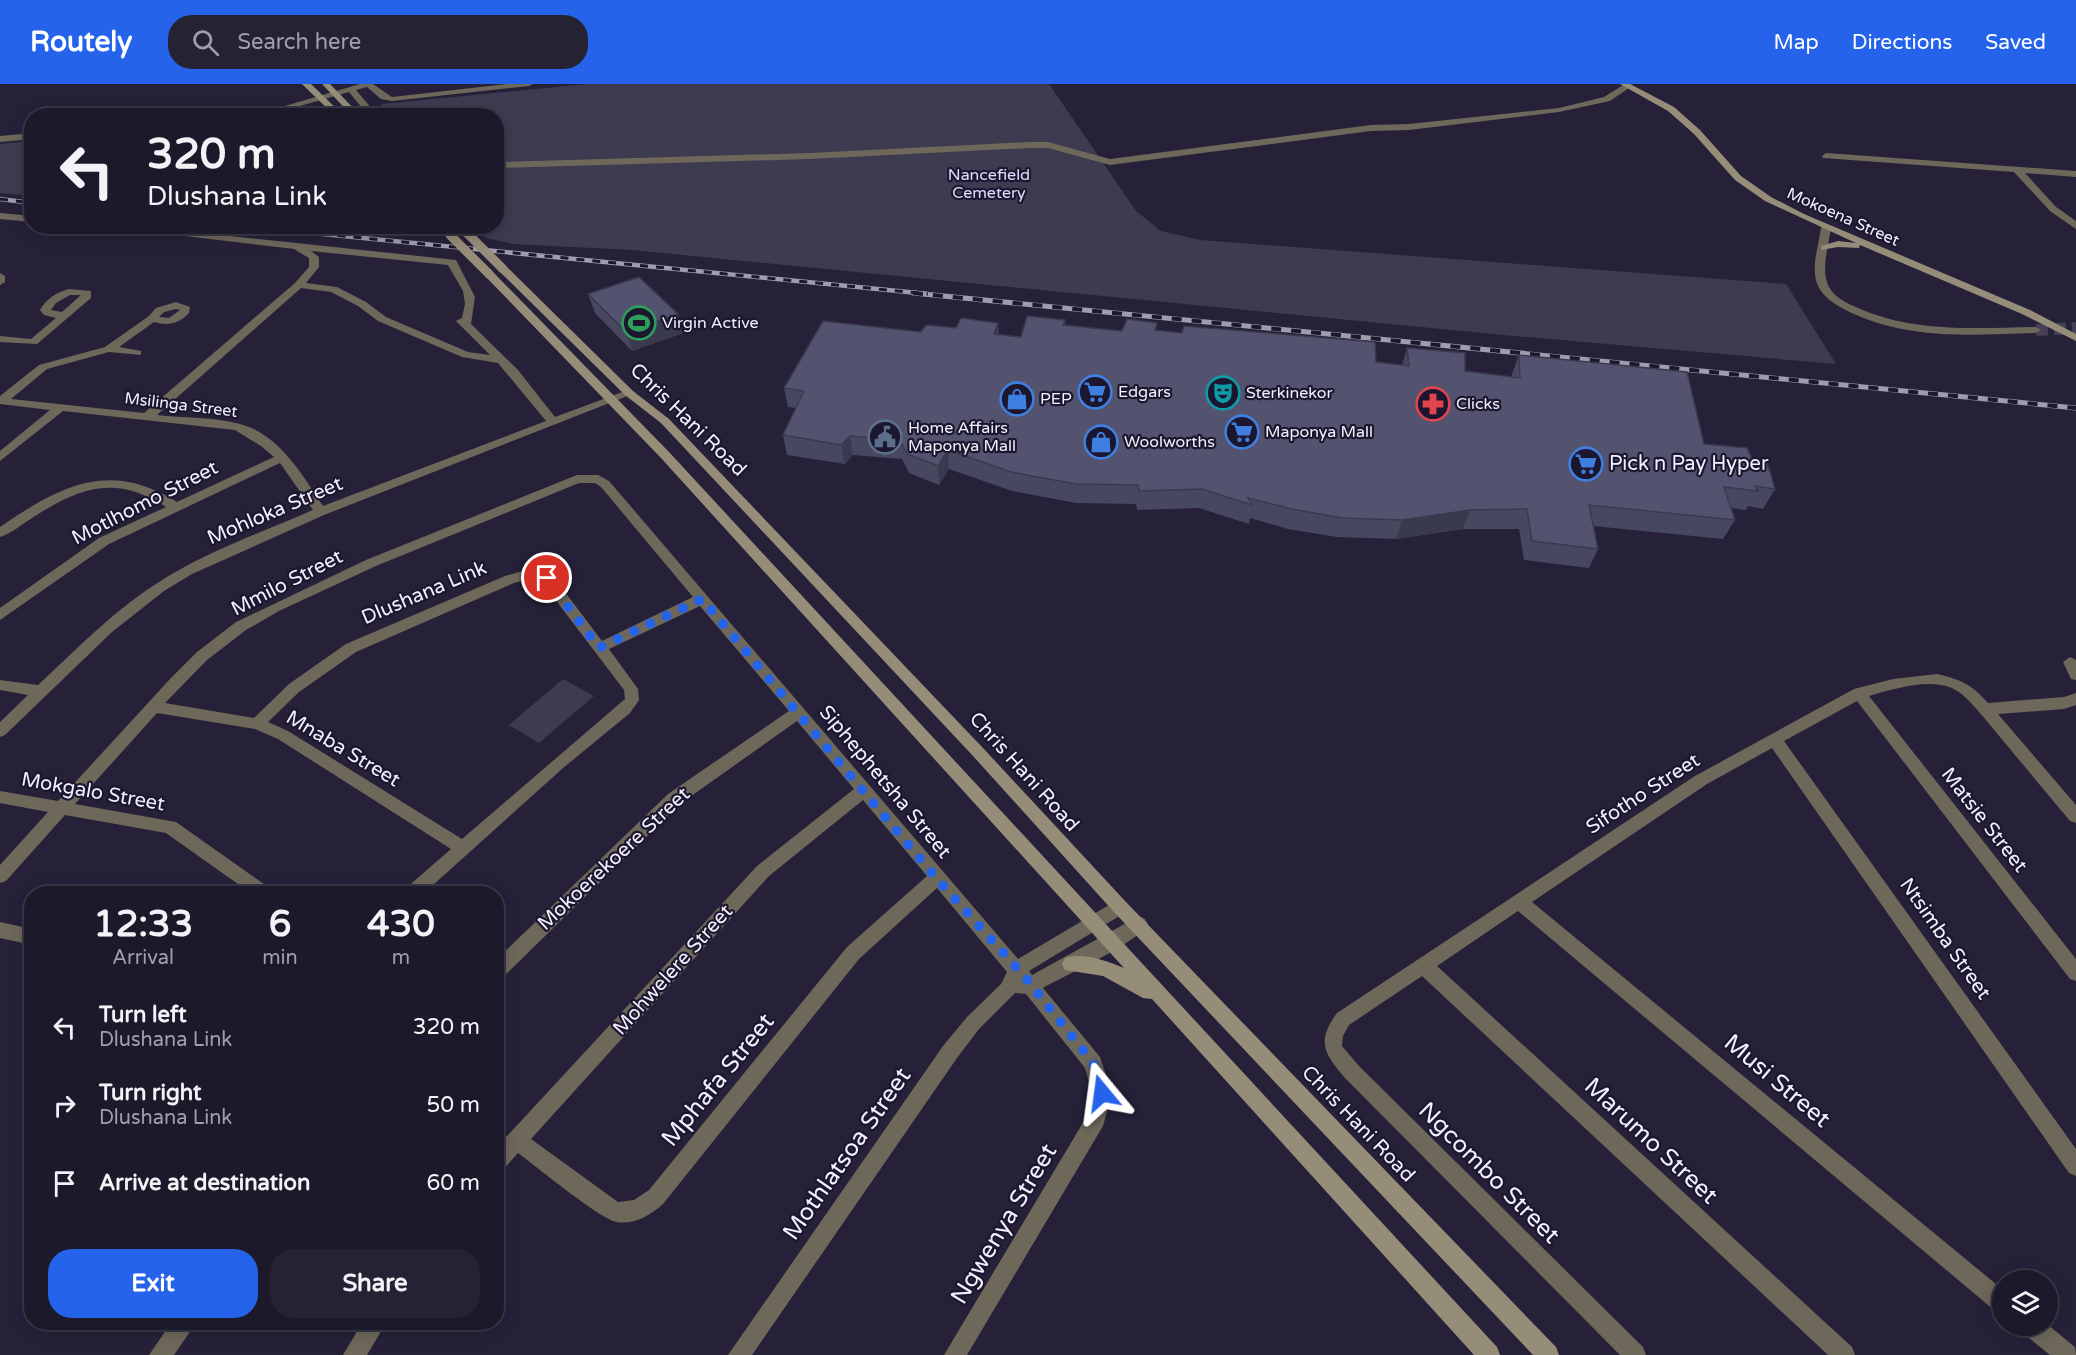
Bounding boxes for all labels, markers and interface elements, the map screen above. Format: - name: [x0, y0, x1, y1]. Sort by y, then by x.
- search box: [168, 15, 588, 69]
- text: Routely: [30, 25, 132, 59]
- icon: search: [189, 26, 222, 59]
- text: Search here: [237, 29, 361, 55]
- text: Map: [1773, 30, 1819, 55]
- text: Directions: [1852, 30, 1952, 55]
- text: Saved: [1985, 30, 2046, 55]
- text: 320 m: [147, 129, 276, 180]
- icon: left: [48, 132, 126, 210]
- park label: Nancefield Cemetery: [948, 165, 1030, 203]
- text: Dlushana Link: [147, 180, 327, 213]
- street label: Mokoena Street: [1784, 183, 1902, 251]
- sports icon: Virgin Active: [621, 305, 657, 341]
- place label: Virgin Active: [662, 313, 759, 333]
- street label: Chris Hani Road: [625, 358, 751, 482]
- supermarket icon: Edgars: [1077, 374, 1113, 410]
- theatre icon: Sterkinekor: [1205, 375, 1241, 411]
- shop icon: PEP: [999, 381, 1035, 417]
- place label: Edgars: [1118, 382, 1171, 402]
- place label: Sterkinekor: [1246, 383, 1333, 403]
- pharmacy icon: Clicks: [1415, 386, 1451, 422]
- street label: Msilinga Street: [123, 388, 239, 422]
- place label: PEP: [1040, 389, 1072, 409]
- place label: Clicks: [1456, 394, 1500, 414]
- supermarket icon: Maponya Mall: [1224, 414, 1260, 450]
- place label: Home Affairs Maponya Mall: [908, 418, 1016, 456]
- public building icon: Home Affairs Maponya Mall: [867, 419, 903, 455]
- place label: Maponya Mall: [1265, 422, 1373, 442]
- shop icon: Woolworths: [1083, 424, 1119, 460]
- place label: Woolworths: [1124, 432, 1215, 452]
- supermarket icon: Pick n Pay Hyper: [1568, 446, 1604, 482]
- place label: Pick n Pay Hyper: [1609, 452, 1769, 476]
- street label: Motlhomo Street: [68, 456, 222, 550]
- street label: Mohloka Street: [204, 472, 347, 550]
- street label: Mmilo Street: [227, 544, 347, 621]
- pin: [521, 552, 572, 603]
- street label: Dlushana Link: [358, 556, 490, 630]
- icon: arrive: [530, 561, 563, 594]
- street label: Siphephetsha Street: [814, 701, 956, 864]
- street label: Mnaba Street: [282, 706, 405, 793]
- street label: Chris Hani Road: [964, 707, 1084, 837]
- street label: Sifotho Street: [1582, 748, 1705, 840]
- street label: Matsie Street: [1936, 763, 2033, 877]
- street label: Mokgalo Street: [19, 768, 167, 816]
- street label: Mokoerekoere Street: [533, 782, 695, 936]
- street label: Ntsimba Street: [1894, 874, 1996, 1005]
- street label: Mohwelere Street: [608, 899, 738, 1040]
- text: 12:33: [93, 903, 193, 946]
- text: 6: [269, 903, 291, 946]
- text: 430: [367, 903, 435, 946]
- text: Arrival: [112, 946, 174, 970]
- text: min: [262, 946, 298, 970]
- text: m: [392, 946, 410, 970]
- text: Turn left: [99, 1002, 187, 1028]
- street label: Mphafa Street: [655, 1008, 781, 1152]
- icon: left: [48, 1011, 81, 1044]
- text: 320 m: [413, 1014, 480, 1040]
- text: Dlushana Link: [99, 1028, 232, 1052]
- street label: Musi Street: [1718, 1028, 1836, 1134]
- position arrow: [1070, 1061, 1134, 1125]
- street label: Chris Hani Road: [1296, 1061, 1420, 1187]
- street label: Mothlatsoa Street: [777, 1062, 917, 1246]
- street label: Marumo Street: [1578, 1072, 1724, 1210]
- text: Turn right: [99, 1080, 201, 1106]
- icon: right: [48, 1089, 81, 1122]
- text: 50 m: [426, 1092, 480, 1118]
- street label: Ngcombo Street: [1412, 1096, 1566, 1250]
- text: Dlushana Link: [99, 1106, 232, 1130]
- street label: Ngwenya Street: [945, 1139, 1063, 1309]
- icon: arrive: [48, 1167, 81, 1200]
- text: Arrive at destination: [99, 1170, 310, 1196]
- text: 60 m: [426, 1170, 480, 1196]
- button: Exit: [48, 1249, 258, 1318]
- button: Share: [270, 1249, 480, 1318]
- map controls: [1992, 1270, 2058, 1336]
- button: layers: [1992, 1270, 2058, 1336]

